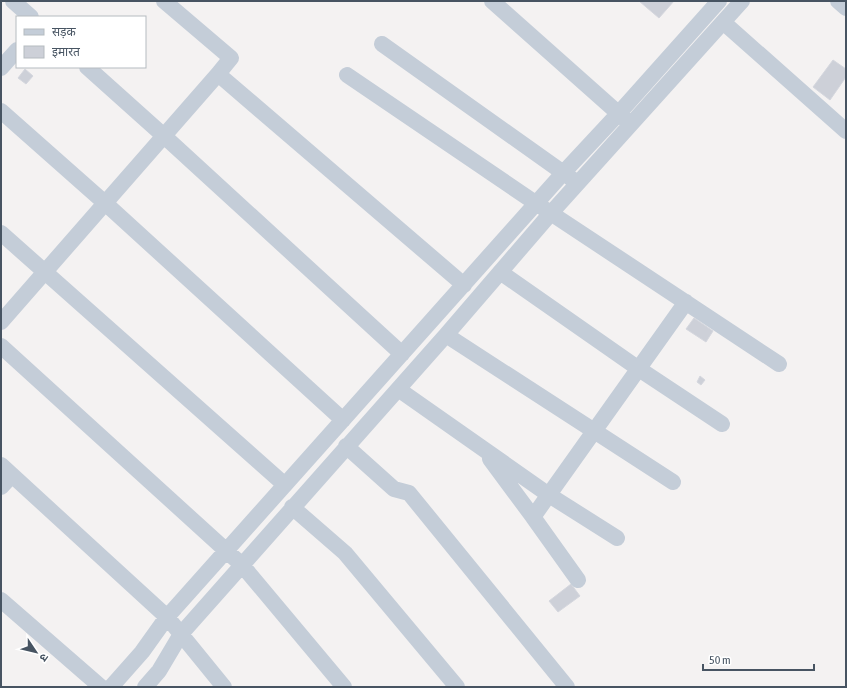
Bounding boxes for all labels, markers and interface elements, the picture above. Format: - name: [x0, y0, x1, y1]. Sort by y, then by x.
- legend: [16, 16, 146, 68]
- text: सड़क: [52, 25, 77, 39]
- text: इमारत: [52, 45, 81, 59]
- north arrow: [16, 632, 56, 672]
- scale bar: [703, 646, 814, 672]
- text: उ: [37, 652, 51, 664]
- text: 50 m: [709, 653, 731, 667]

